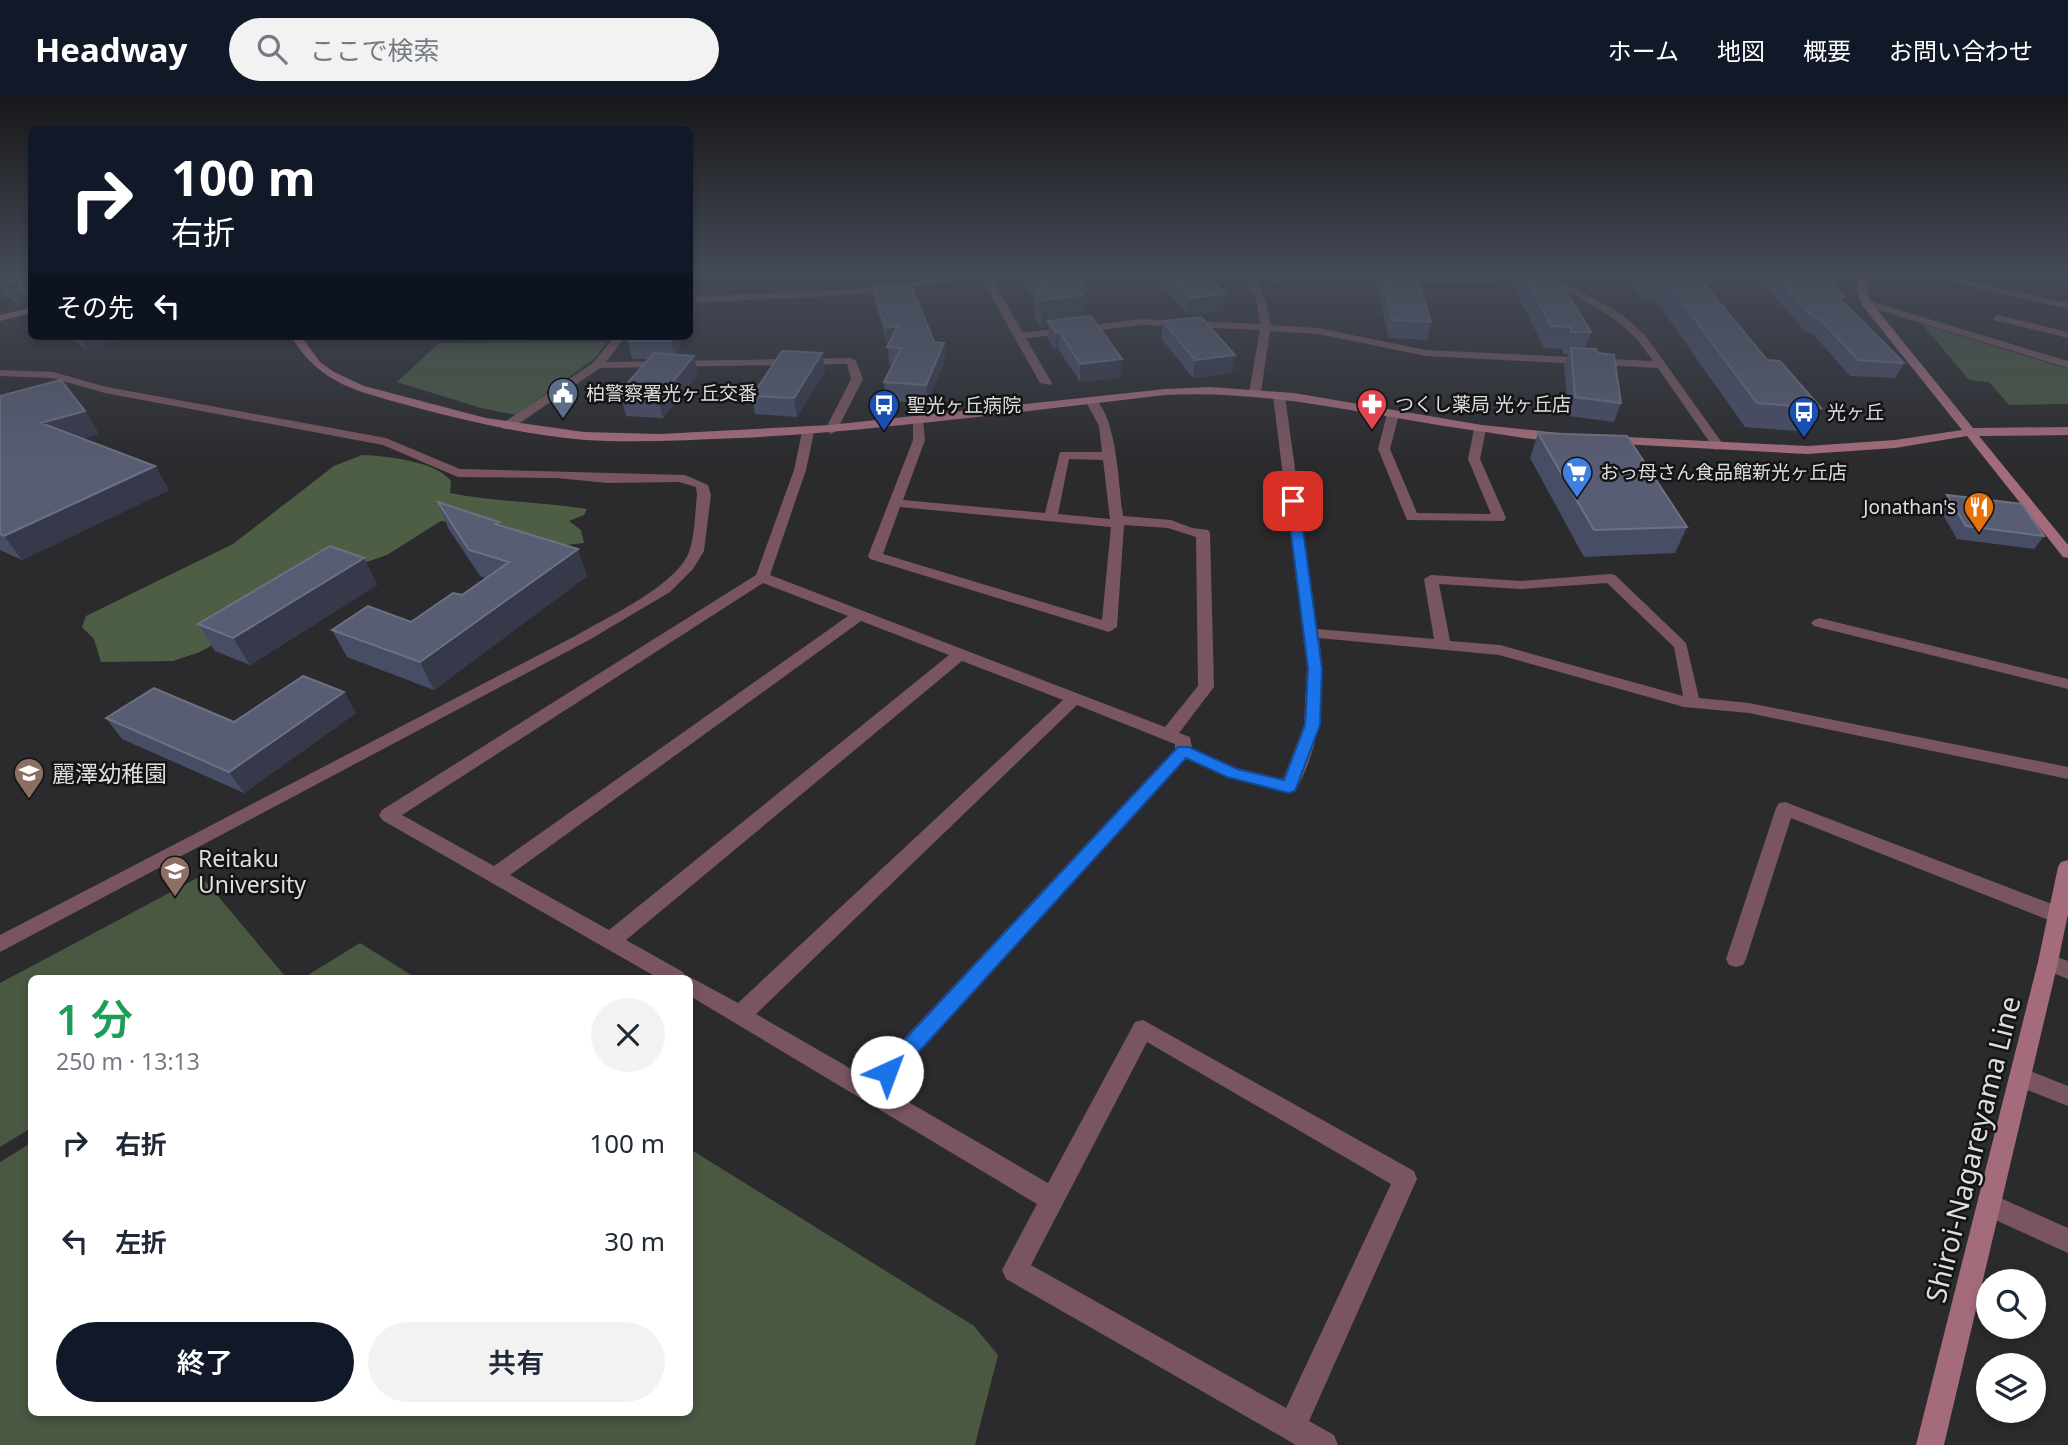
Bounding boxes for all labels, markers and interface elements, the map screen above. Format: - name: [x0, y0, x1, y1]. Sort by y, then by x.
- search box: [229, 18, 719, 81]
- text: Headway: [35, 27, 187, 72]
- icon: search: [253, 30, 291, 68]
- text: ここで検索: [309, 32, 439, 68]
- text: ホーム: [1608, 34, 1679, 67]
- text: 地図: [1717, 34, 1765, 67]
- text: 概要: [1803, 34, 1851, 67]
- text: お問い合わせ: [1889, 34, 2033, 67]
- text: 100 m: [171, 144, 316, 210]
- icon: right: [56, 154, 147, 245]
- text: 右折: [171, 210, 235, 253]
- icon: left: [148, 287, 186, 325]
- text: その先: [56, 289, 134, 325]
- public building icon: 柏警察署光ヶ丘交番: [546, 376, 580, 420]
- place label: 柏警察署光ヶ丘交番: [586, 380, 757, 406]
- pharmacy icon: つくし薬局 光ヶ丘店: [1355, 387, 1389, 431]
- bus stop icon: 聖光ヶ丘病院: [867, 388, 901, 432]
- place label: つくし薬局 光ヶ丘店: [1395, 391, 1571, 417]
- place label: 聖光ヶ丘病院: [907, 392, 1021, 418]
- bus stop icon: 光ヶ丘: [1787, 395, 1821, 439]
- place label: 光ヶ丘: [1827, 399, 1884, 425]
- supermarket icon: おっ母さん食品館新光ヶ丘店: [1560, 455, 1594, 499]
- place label: おっ母さん食品館新光ヶ丘店: [1600, 459, 1847, 485]
- pin: [1263, 471, 1323, 531]
- icon: arrive: [1274, 482, 1312, 520]
- restaurant icon: Jonathan's: [1962, 490, 1996, 534]
- place label: Jonathan's: [1861, 494, 1956, 520]
- school or university icon: 麗澤幼稚園: [12, 756, 46, 800]
- place label: 麗澤幼稚園: [52, 757, 167, 789]
- place label: Reitaku University: [198, 842, 306, 900]
- school or university icon: Reitaku University: [158, 854, 192, 898]
- text: 1 分: [56, 990, 133, 1047]
- street label: Shiroi-Nagareyama Line: [1916, 992, 2028, 1306]
- button: close: [591, 998, 665, 1072]
- position arrow: [850, 1035, 924, 1109]
- text: 250 m · 13:13: [56, 1045, 200, 1077]
- icon: right: [56, 1124, 94, 1162]
- text: 100 m: [589, 1125, 665, 1161]
- text: 右折: [115, 1126, 167, 1162]
- icon: left: [56, 1222, 94, 1260]
- text: 30 m: [604, 1223, 665, 1259]
- text: 左折: [115, 1224, 167, 1260]
- map controls: [1976, 1269, 2046, 1423]
- button: search: [1976, 1269, 2046, 1339]
- button: 終了: [56, 1322, 354, 1402]
- button: 共有: [368, 1322, 665, 1402]
- button: layers: [1976, 1353, 2046, 1423]

